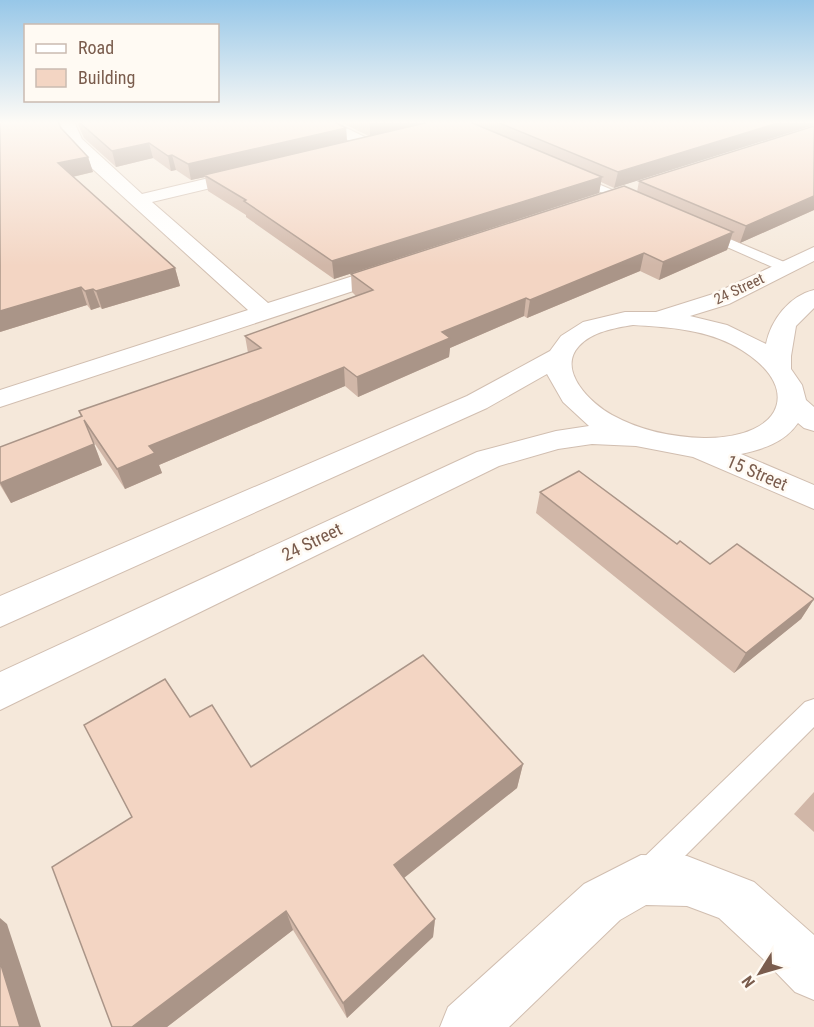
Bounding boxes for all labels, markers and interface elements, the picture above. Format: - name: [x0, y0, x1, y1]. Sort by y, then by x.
- legend: [24, 24, 219, 102]
- text: Road: [78, 37, 114, 58]
- text: Building: [78, 67, 135, 88]
- street label: 24 Street: [711, 270, 767, 308]
- street label: 15 Street: [724, 450, 791, 495]
- street label: 24 Street: [278, 518, 345, 565]
- north arrow: [730, 943, 790, 1003]
- text: N: [738, 972, 759, 991]

